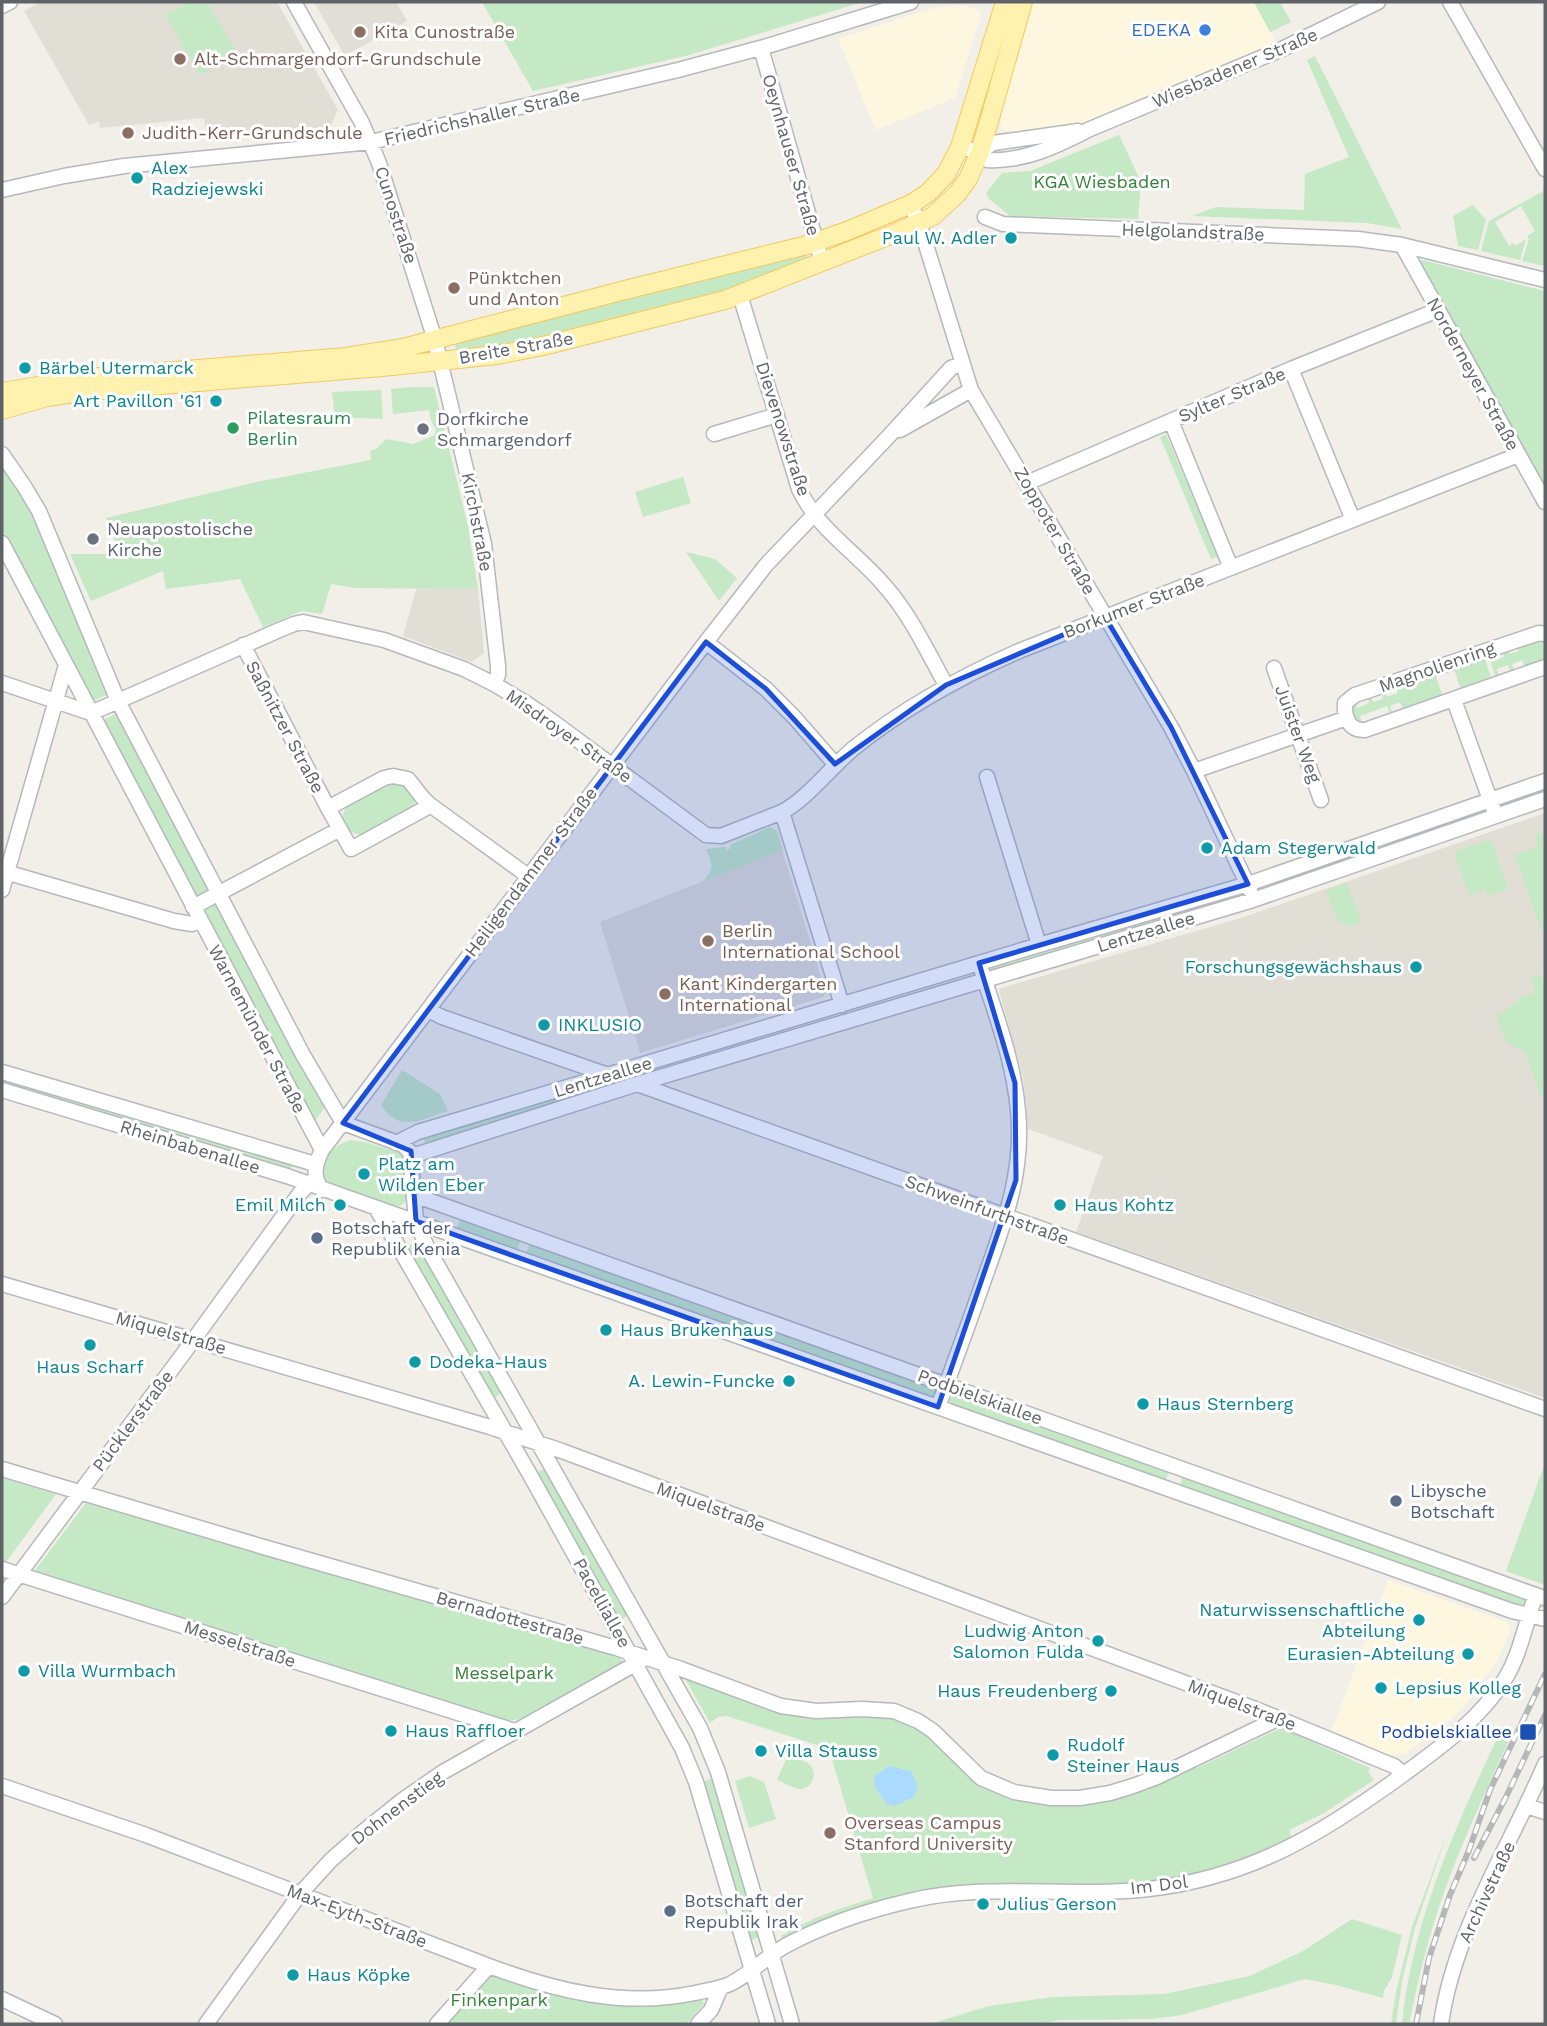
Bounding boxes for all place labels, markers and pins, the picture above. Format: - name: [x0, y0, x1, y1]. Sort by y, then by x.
- place label: EDEKA: [1131, 19, 1191, 40]
- place label: Kita Cunostraße: [374, 21, 515, 42]
- marker: EDEKA: [1197, 22, 1213, 38]
- marker: Kita Cunostraße: [352, 24, 368, 40]
- place label: Alt-Schmargendorf-Grundschule: [194, 48, 481, 69]
- marker: Alt-Schmargendorf-Grundschule: [172, 51, 188, 67]
- place label: Judith-Kerr-Grundschule: [142, 122, 363, 143]
- marker: Judith-Kerr-Grundschule: [120, 125, 136, 141]
- place label: Alex Radziejewski: [151, 157, 264, 199]
- marker: Alex Radziejewski: [129, 170, 145, 186]
- place label: Paul W. Adler: [882, 227, 997, 248]
- marker: Paul W. Adler: [1003, 230, 1019, 246]
- place label: Pünktchen und Anton: [468, 267, 562, 309]
- marker: Pünktchen und Anton: [446, 280, 462, 296]
- place label: Bärbel Utermarck: [39, 357, 194, 378]
- marker: Bärbel Utermarck: [17, 360, 33, 376]
- place label: Art Pavillon '61: [73, 390, 202, 411]
- marker: Art Pavillon '61: [208, 393, 224, 409]
- place label: Pilatesraum Berlin: [247, 407, 351, 449]
- place label: Dorfkirche Schmargendorf: [437, 408, 572, 450]
- marker: Pilatesraum Berlin: [225, 420, 241, 436]
- marker: Dorfkirche Schmargendorf: [415, 421, 431, 437]
- place label: Neuapostolische Kirche: [107, 518, 253, 560]
- marker: Neuapostolische Kirche: [85, 531, 101, 547]
- place label: Adam Stegerwald: [1221, 837, 1376, 858]
- marker: Adam Stegerwald: [1199, 840, 1215, 856]
- place label: Berlin International School: [722, 920, 900, 962]
- marker: Berlin International School: [700, 933, 716, 949]
- place label: Forschungsgewächshaus: [1185, 956, 1402, 977]
- marker: Forschungsgewächshaus: [1408, 959, 1424, 975]
- place label: Kant Kindergarten International: [679, 973, 837, 1015]
- marker: Kant Kindergarten International: [657, 986, 673, 1002]
- place label: INKLUSIO: [558, 1014, 642, 1035]
- marker: INKLUSIO: [536, 1017, 552, 1033]
- place label: Platz am Wilden Eber: [378, 1153, 485, 1195]
- marker: Platz am Wilden Eber: [356, 1166, 372, 1182]
- place label: Emil Milch: [235, 1194, 326, 1215]
- place label: Haus Kohtz: [1074, 1194, 1174, 1215]
- marker: Emil Milch: [332, 1197, 348, 1213]
- marker: Haus Kohtz: [1052, 1197, 1068, 1213]
- place label: Botschaft der Republik Kenia: [331, 1217, 461, 1259]
- marker: Botschaft der Republik Kenia: [309, 1230, 325, 1246]
- place label: Haus Brukenhaus: [620, 1319, 774, 1340]
- marker: Haus Brukenhaus: [598, 1322, 614, 1338]
- marker: Haus Scharf: [82, 1337, 98, 1353]
- place label: Dodeka-Haus: [429, 1351, 547, 1372]
- marker: Dodeka-Haus: [407, 1354, 423, 1370]
- place label: Haus Scharf: [36, 1356, 144, 1377]
- place label: A. Lewin-Funcke: [628, 1370, 775, 1391]
- marker: A. Lewin-Funcke: [781, 1373, 797, 1389]
- place label: Haus Sternberg: [1157, 1393, 1294, 1414]
- marker: Haus Sternberg: [1135, 1396, 1151, 1412]
- place label: Libysche Botschaft: [1410, 1480, 1495, 1522]
- marker: Libysche Botschaft: [1388, 1493, 1404, 1509]
- place label: Naturwissenschaftliche Abteilung: [1199, 1599, 1405, 1641]
- marker: Naturwissenschaftliche Abteilung: [1411, 1612, 1427, 1628]
- place label: Ludwig Anton Salomon Fulda: [953, 1620, 1084, 1662]
- marker: Ludwig Anton Salomon Fulda: [1090, 1633, 1106, 1649]
- place label: Eurasien-Abteilung: [1287, 1643, 1454, 1664]
- marker: Eurasien-Abteilung: [1460, 1646, 1476, 1662]
- place label: Villa Wurmbach: [38, 1660, 176, 1681]
- marker: Villa Wurmbach: [16, 1663, 32, 1679]
- place label: Lepsius Kolleg: [1395, 1677, 1521, 1698]
- place label: Haus Freudenberg: [937, 1680, 1097, 1701]
- marker: Lepsius Kolleg: [1373, 1680, 1389, 1696]
- marker: Haus Freudenberg: [1103, 1683, 1119, 1699]
- place label: Haus Raffloer: [405, 1720, 525, 1741]
- place label: Podbielskiallee: [1381, 1721, 1512, 1742]
- marker: Podbielskiallee: [1518, 1722, 1538, 1742]
- marker: Haus Raffloer: [383, 1723, 399, 1739]
- place label: Rudolf Steiner Haus: [1067, 1734, 1180, 1776]
- place label: Villa Stauss: [775, 1740, 878, 1761]
- marker: Villa Stauss: [753, 1743, 769, 1759]
- marker: Rudolf Steiner Haus: [1045, 1747, 1061, 1763]
- place label: Overseas Campus Stanford University: [844, 1812, 1013, 1854]
- marker: Overseas Campus Stanford University: [822, 1825, 838, 1841]
- place label: Botschaft der Republik Irak: [684, 1890, 804, 1932]
- place label: Julius Gerson: [997, 1893, 1117, 1914]
- marker: Julius Gerson: [975, 1896, 991, 1912]
- marker: Botschaft der Republik Irak: [662, 1903, 678, 1919]
- place label: Haus Köpke: [307, 1964, 410, 1985]
- marker: Haus Köpke: [285, 1967, 301, 1983]

